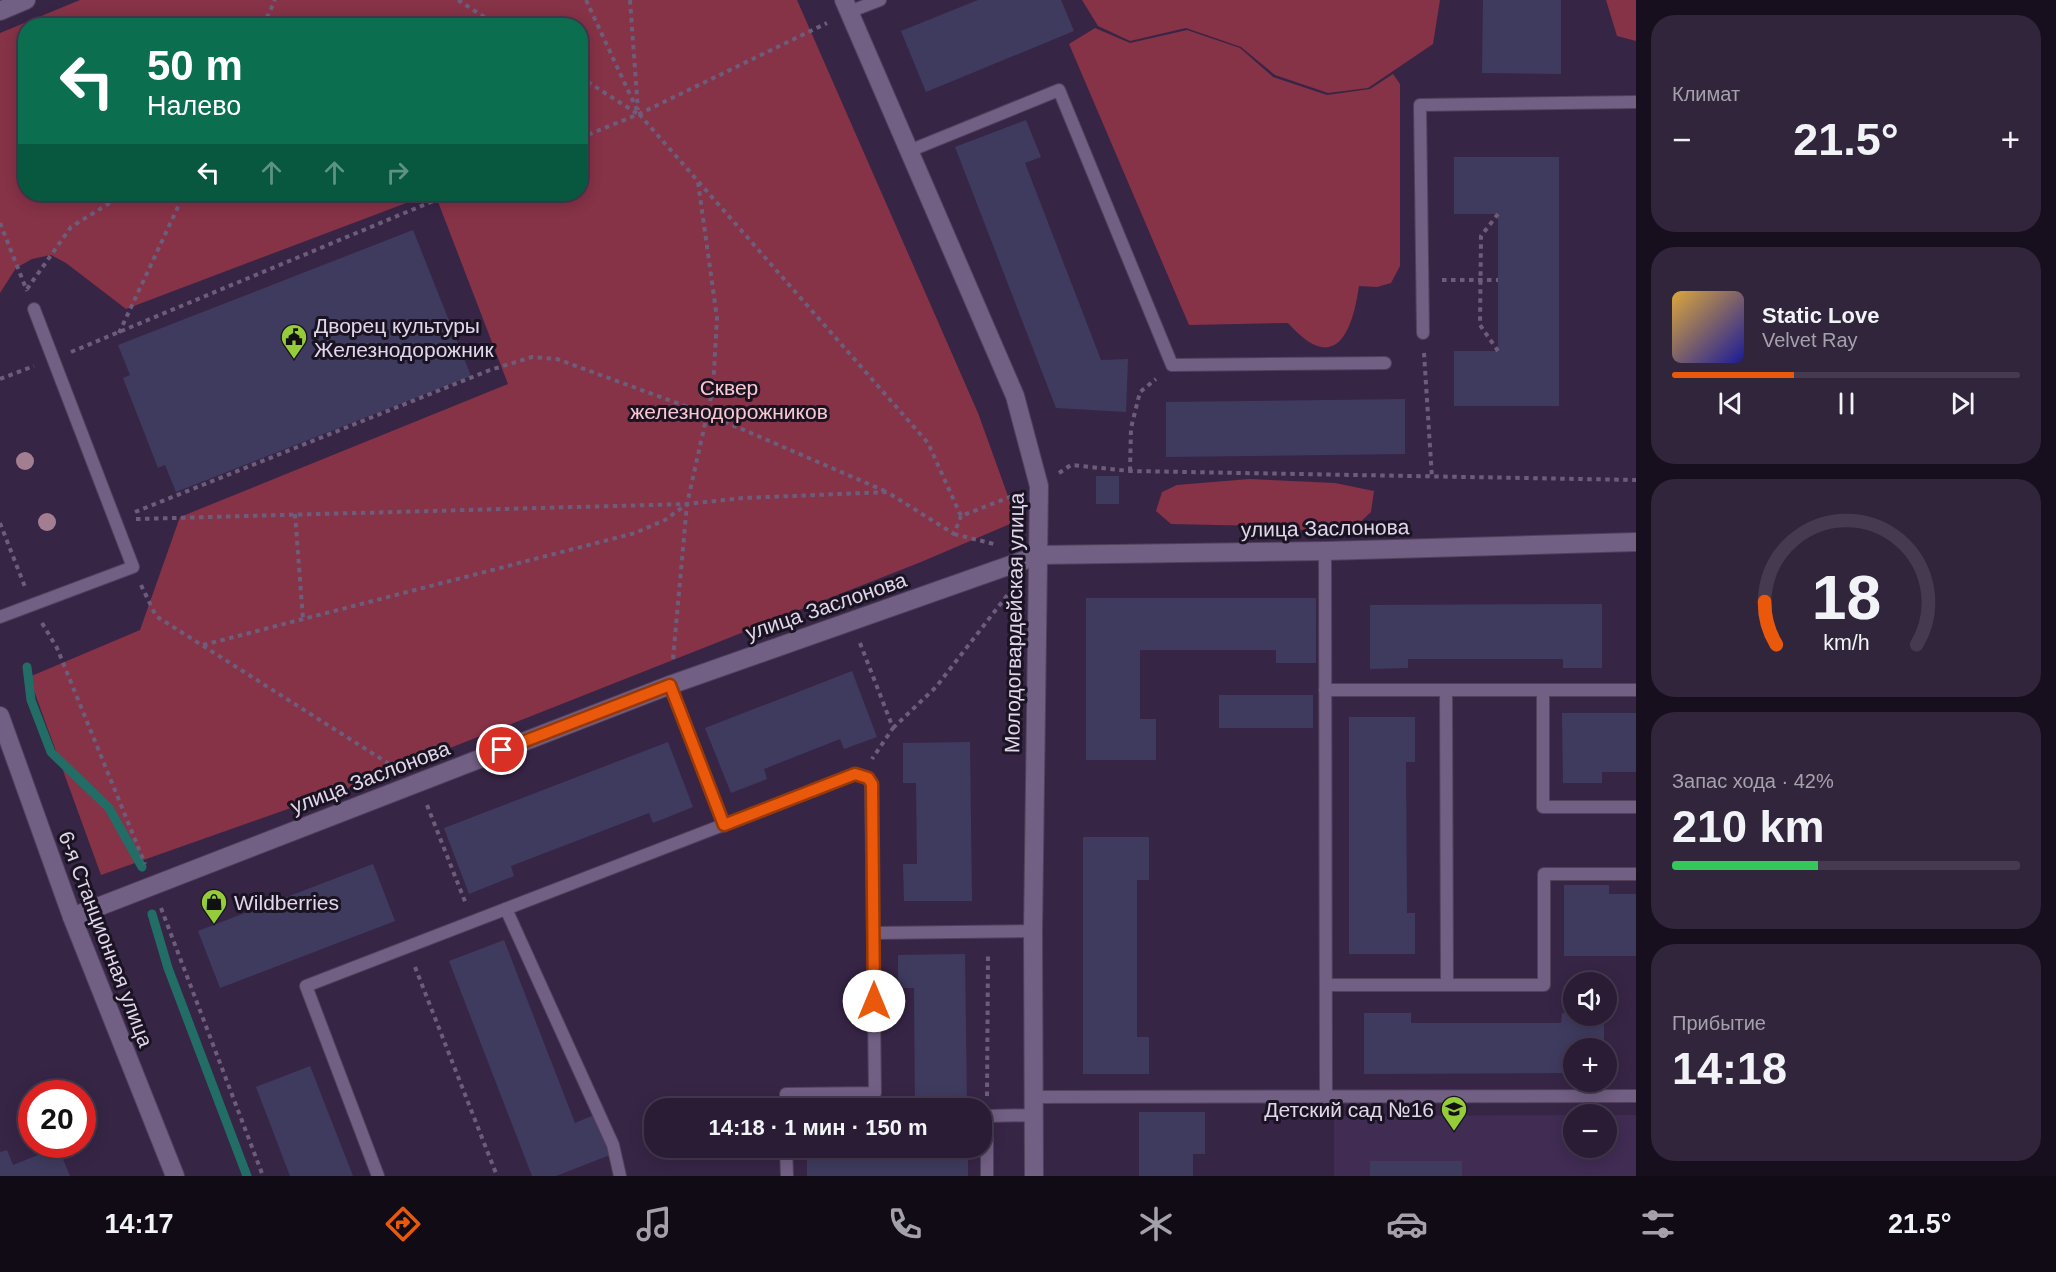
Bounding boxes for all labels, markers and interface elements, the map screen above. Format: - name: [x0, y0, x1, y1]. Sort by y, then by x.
- icon: left: [48, 42, 126, 120]
- text: 50 m: [147, 42, 243, 89]
- text: Климат: [1672, 83, 1740, 105]
- text: Налево: [147, 91, 241, 121]
- text: 21.5°: [1793, 114, 1899, 165]
- text: −: [1672, 121, 1691, 158]
- text: +: [2001, 121, 2020, 158]
- icon: left: [192, 156, 225, 189]
- icon: ahead: [255, 156, 288, 189]
- icon: ahead: [318, 156, 351, 189]
- icon: right: [381, 156, 414, 189]
- text: Static Love: [1762, 303, 1879, 328]
- place label: Дворец культуры Железнодорожник: [314, 314, 494, 361]
- public building icon: Дворец культуры Железнодорожник: [279, 322, 309, 360]
- text: Velvet Ray: [1762, 329, 1858, 351]
- park label: Сквер железнодорожников: [630, 376, 828, 423]
- icon: previous: [1714, 387, 1747, 420]
- icon: pause: [1830, 387, 1863, 420]
- icon: next: [1946, 387, 1979, 420]
- street label: Молодогвардейская улица: [1000, 492, 1028, 753]
- street label: улица Заслонова: [1241, 515, 1410, 541]
- text: 18: [1811, 563, 1881, 632]
- street label: улица Заслонова: [743, 568, 910, 644]
- text: km/h: [1823, 631, 1869, 655]
- pin: [476, 724, 527, 775]
- icon: arrive: [485, 733, 518, 766]
- street label: улица Заслонова: [287, 736, 453, 818]
- text: Запас хода · 42%: [1672, 770, 1834, 792]
- text: 210 km: [1672, 801, 1825, 852]
- street label: 6-я Станционная улица: [54, 828, 158, 1050]
- shop icon: Wildberries: [199, 887, 229, 925]
- place label: Wildberries: [234, 891, 339, 914]
- position arrow: [842, 969, 906, 1033]
- map controls: [1563, 972, 1617, 1158]
- button: sound: [1563, 972, 1617, 1026]
- text: Прибытие: [1672, 1012, 1766, 1034]
- button: +: [1563, 1038, 1617, 1092]
- text: 14:18: [1672, 1043, 1787, 1094]
- speed limit sign: 20: [18, 1080, 96, 1158]
- school or university icon: Детский сад №16: [1439, 1094, 1469, 1132]
- place label: Детский сад №16: [1264, 1098, 1434, 1121]
- button: −: [1563, 1104, 1617, 1158]
- text: 14:18 · 1 мин · 150 m: [708, 1115, 928, 1140]
- icon: directions: [382, 1203, 424, 1245]
- icon: music: [633, 1203, 675, 1245]
- icon: phone: [884, 1203, 926, 1245]
- icon: climate: [1135, 1203, 1177, 1245]
- icon: car: [1386, 1203, 1428, 1245]
- icon: filters: [1637, 1203, 1679, 1245]
- text: 14:17: [104, 1209, 174, 1239]
- text: 21.5°: [1888, 1209, 1951, 1239]

